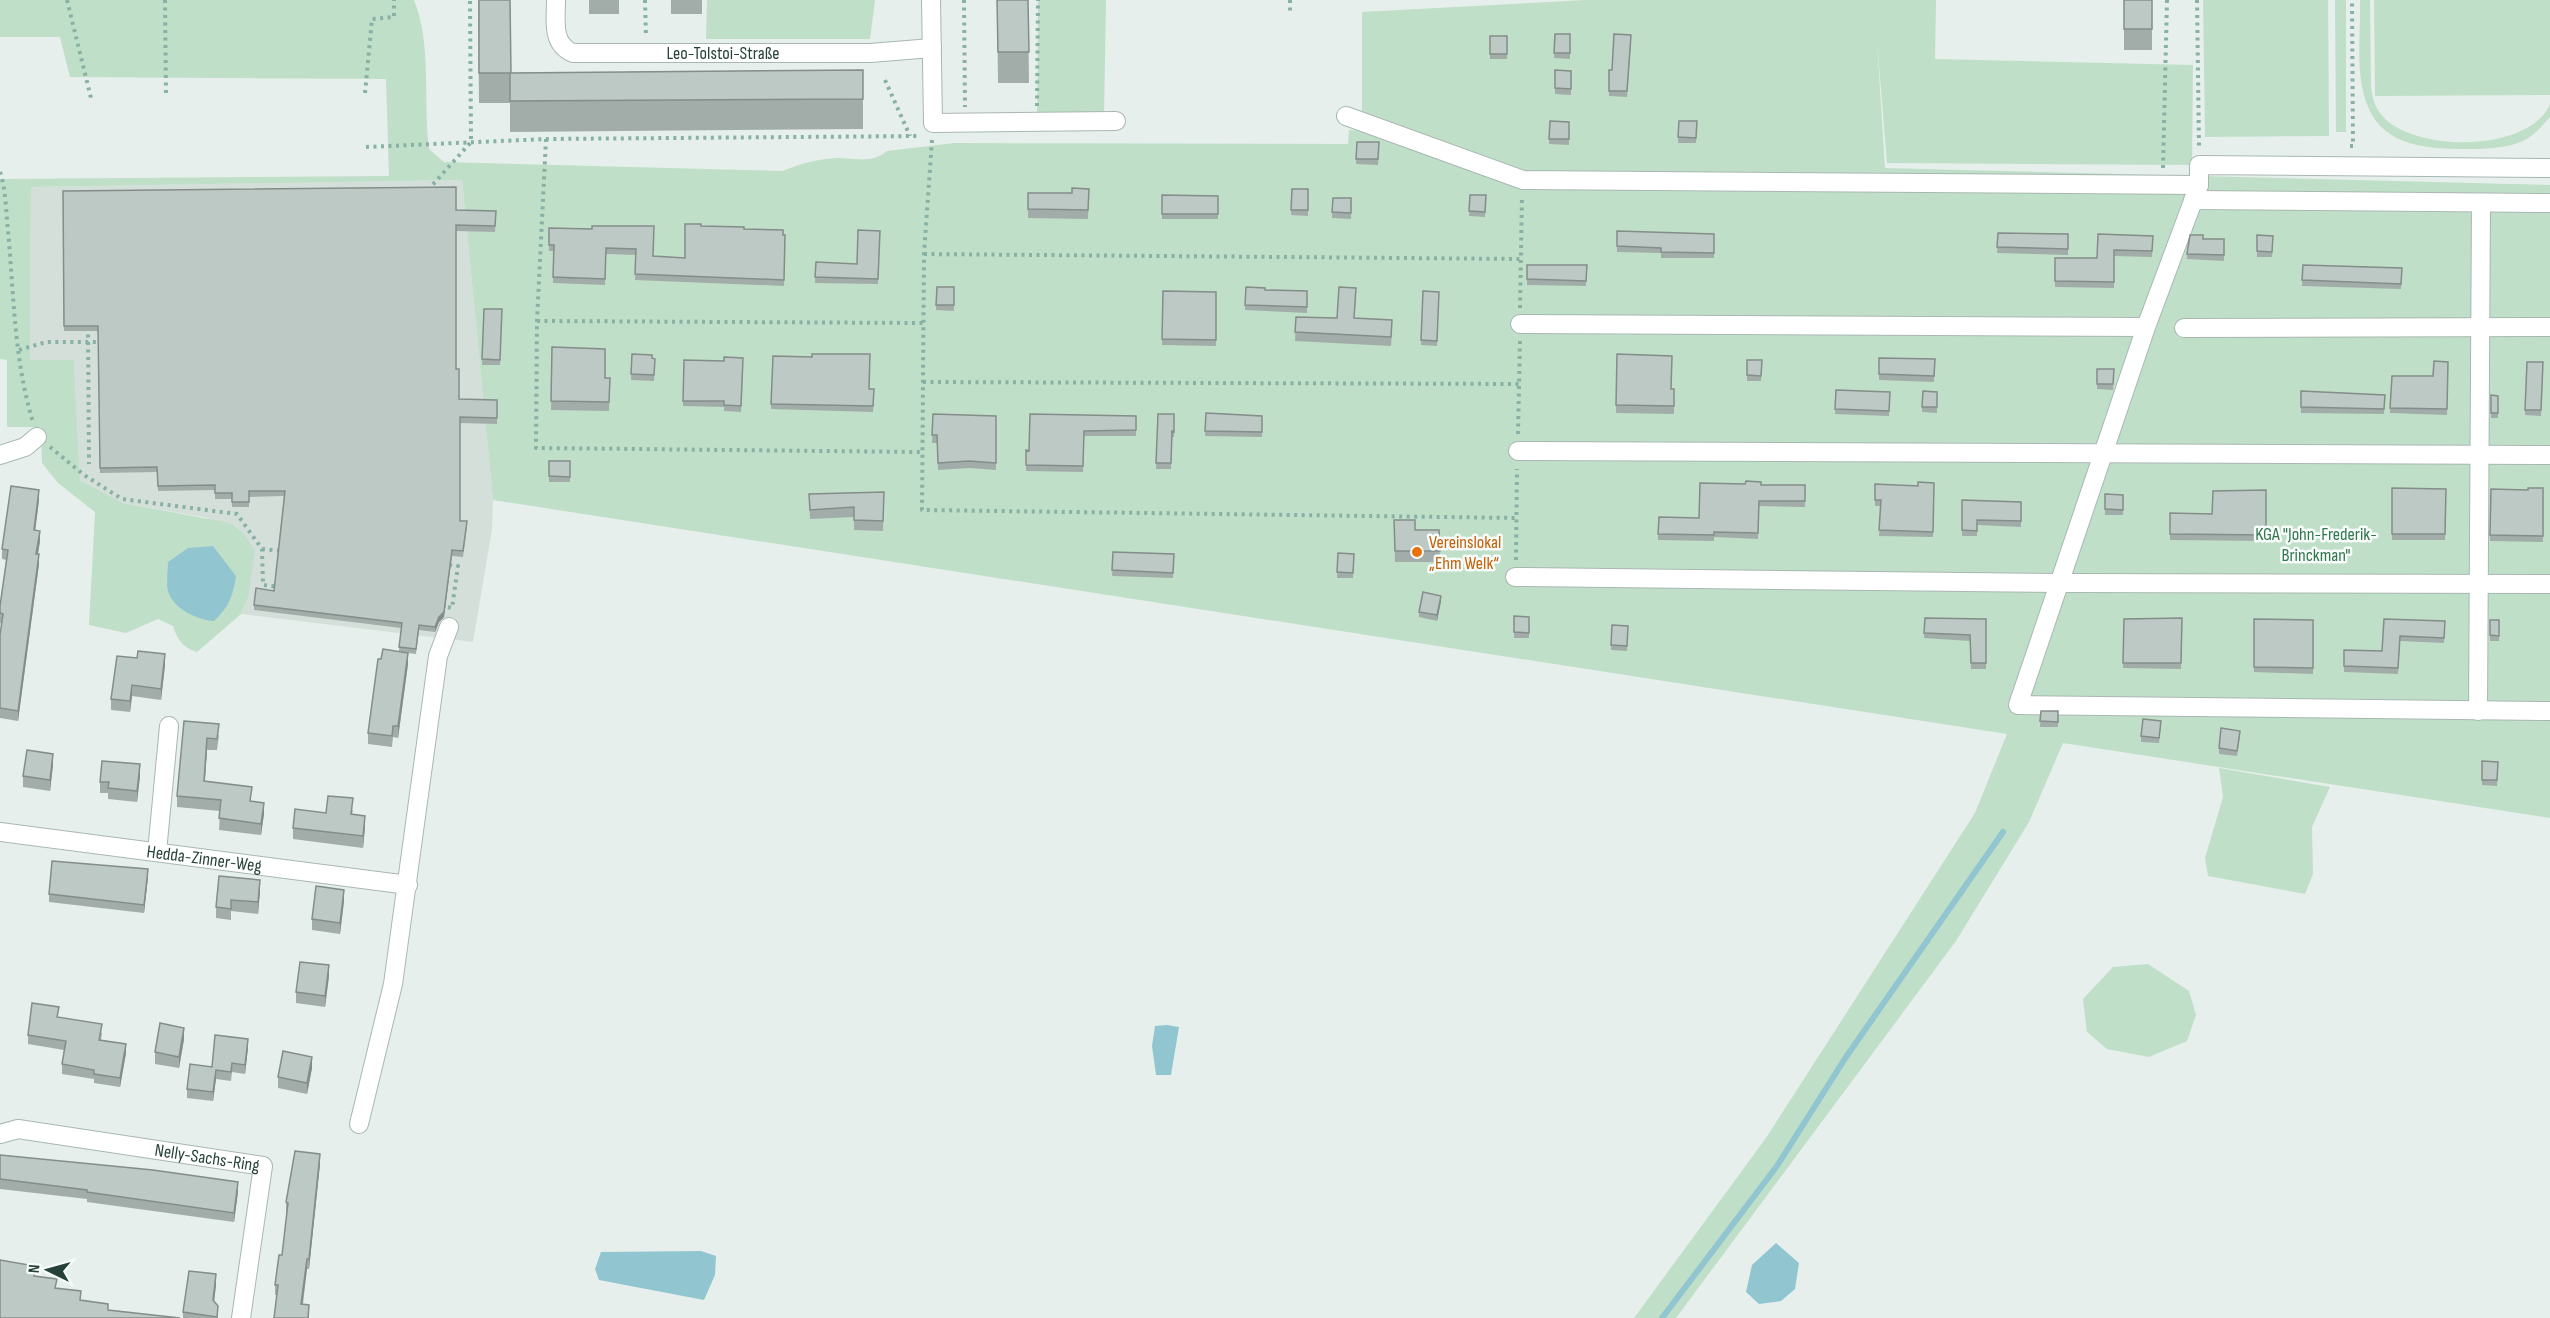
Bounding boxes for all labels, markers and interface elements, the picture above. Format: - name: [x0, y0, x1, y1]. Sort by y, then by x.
- street label: Leo-Tolstoi-Straße: [667, 43, 779, 64]
- park label: KGA "John-Frederik- Brinckman": [2255, 524, 2377, 566]
- place label: Vereinslokal „Ehm Welk“: [1429, 532, 1501, 574]
- marker: Vereinslokal „Ehm Welk“: [1410, 545, 1424, 559]
- street label: Hedda-Zinner-Weg: [145, 841, 263, 877]
- street label: Nelly-Sachs-Ring: [153, 1140, 261, 1176]
- north arrow: [18, 1240, 78, 1300]
- text: N: [25, 1264, 44, 1274]

